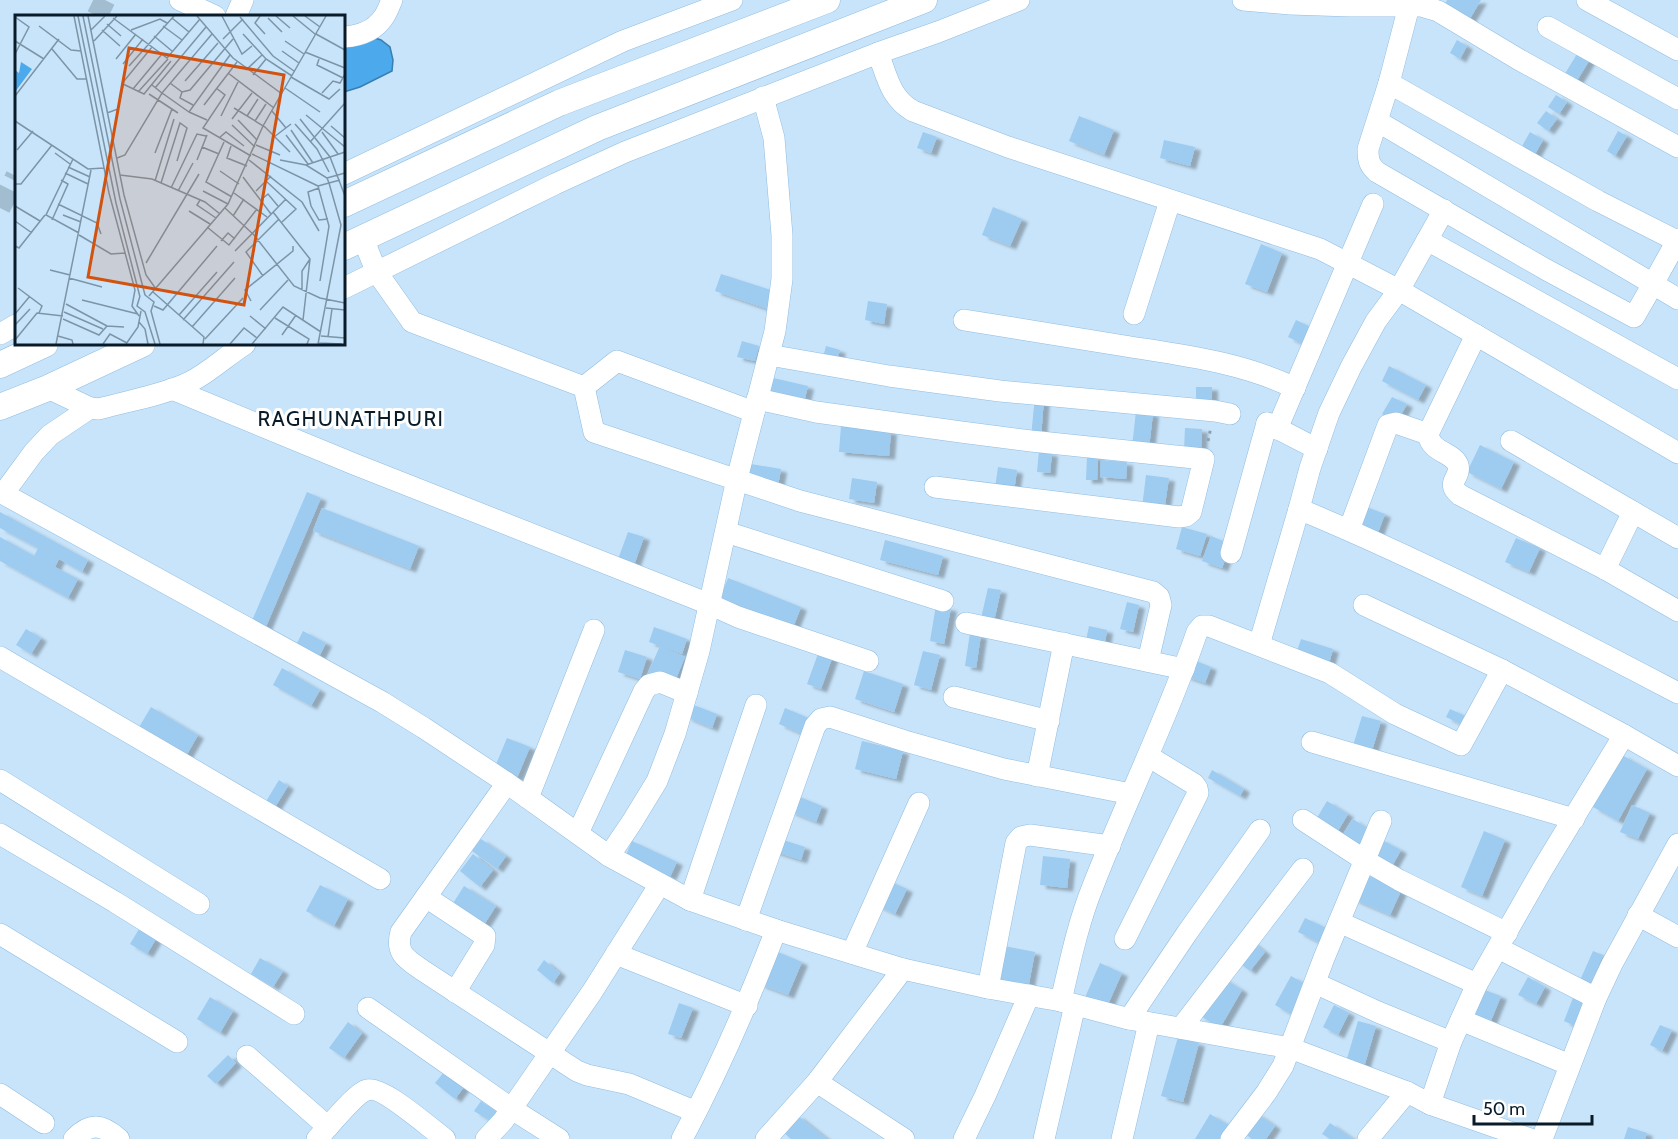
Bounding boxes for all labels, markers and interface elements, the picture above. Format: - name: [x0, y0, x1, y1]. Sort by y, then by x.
- inset map: [15, 15, 345, 345]
- district label: RAGHUNATHPURI: [258, 406, 444, 431]
- scale bar: [1474, 1088, 1592, 1126]
- text: 50 m: [1483, 1098, 1525, 1120]

